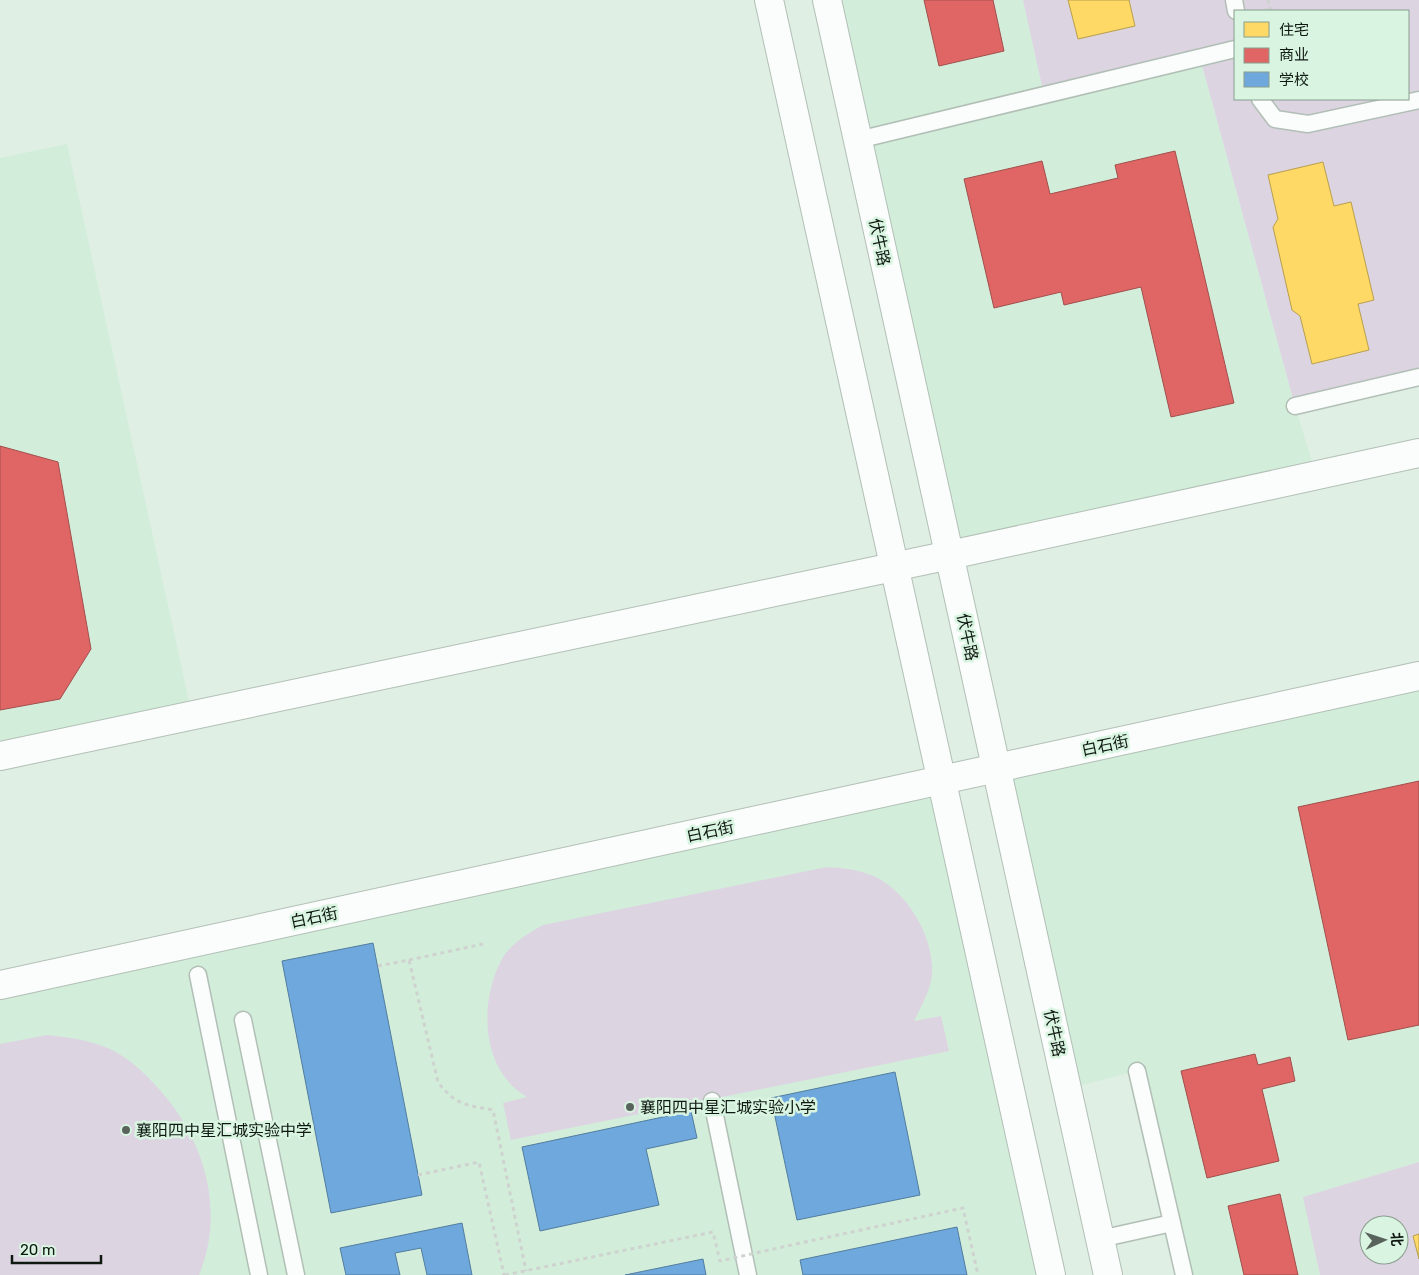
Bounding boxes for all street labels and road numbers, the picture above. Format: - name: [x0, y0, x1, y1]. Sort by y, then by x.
- street label: 伏牛路: [865, 217, 894, 268]
- street label: 伏牛路: [953, 612, 982, 663]
- street label: 白石街: [1080, 731, 1131, 760]
- street label: 白石街: [685, 817, 736, 846]
- street label: 白石街: [289, 903, 340, 932]
- street label: 伏牛路: [1040, 1008, 1069, 1059]

